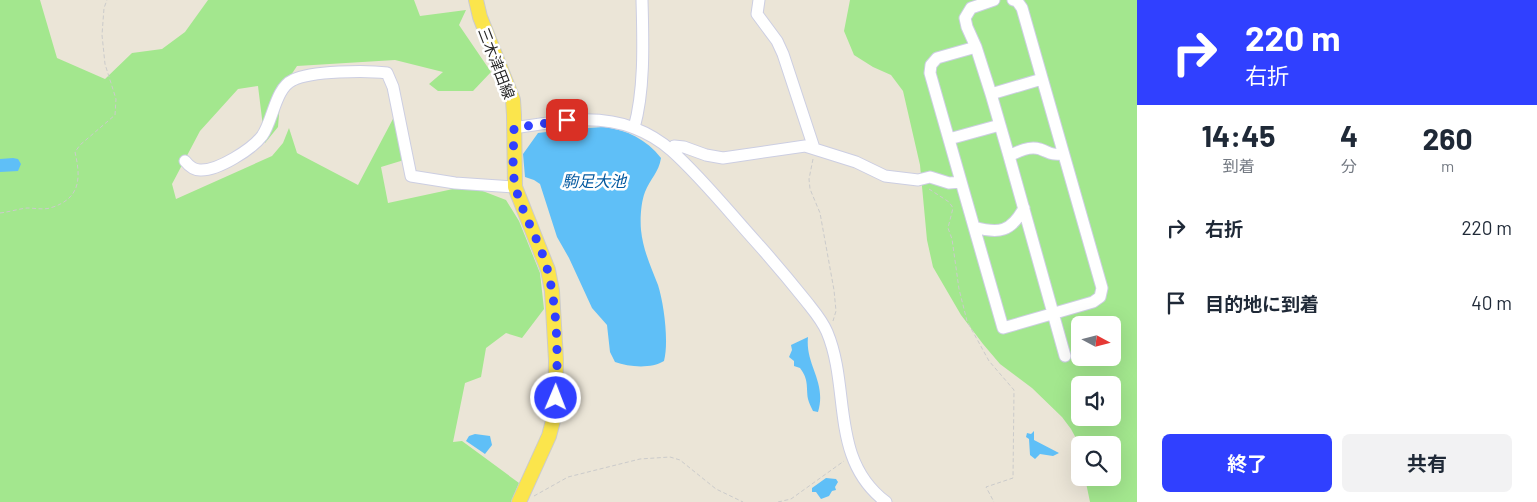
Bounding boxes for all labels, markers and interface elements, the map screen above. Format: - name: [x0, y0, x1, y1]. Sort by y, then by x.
- text: 220 m: [1245, 16, 1340, 58]
- icon: right: [1162, 20, 1227, 85]
- street label: 三木津田線: [475, 25, 519, 101]
- text: 右折: [1245, 62, 1289, 88]
- pin: [546, 99, 588, 141]
- icon: arrive: [553, 106, 581, 134]
- text: 14:45: [1201, 117, 1275, 153]
- text: 4: [1340, 117, 1358, 153]
- text: 260: [1423, 120, 1473, 156]
- text: 到着: [1222, 156, 1254, 175]
- text: 分: [1341, 156, 1357, 175]
- text: m: [1441, 156, 1454, 175]
- water label: 駒足大池: [562, 171, 628, 190]
- icon: right: [1162, 214, 1190, 242]
- text: 220 m: [1461, 216, 1512, 239]
- text: 右折: [1205, 217, 1243, 240]
- icon: arrive: [1162, 289, 1190, 317]
- text: 40 m: [1471, 291, 1512, 314]
- text: 目的地に到着: [1205, 292, 1319, 315]
- north arrow: [1071, 316, 1121, 366]
- map controls: [1071, 316, 1121, 486]
- position arrow: [529, 371, 581, 423]
- button: sound: [1071, 376, 1121, 426]
- button: 終了: [1162, 434, 1332, 492]
- button: 共有: [1342, 434, 1512, 492]
- button: search: [1071, 436, 1121, 486]

